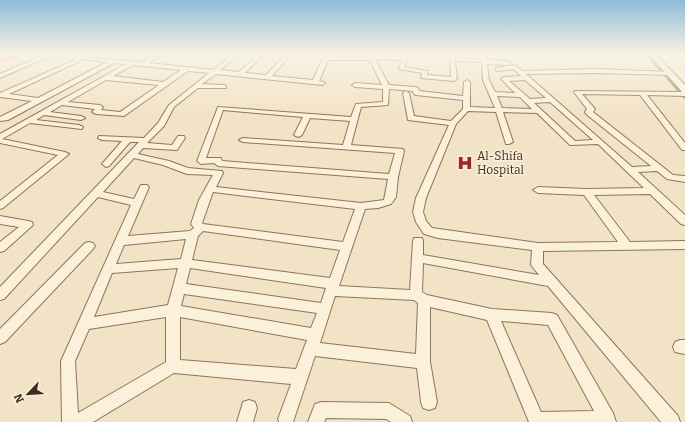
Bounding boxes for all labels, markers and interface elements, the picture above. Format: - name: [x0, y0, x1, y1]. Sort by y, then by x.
- place label: Al-Shifa Hospital: [477, 149, 525, 177]
- hospital icon: Al-Shifa Hospital: [456, 154, 474, 172]
- north arrow: [8, 374, 48, 414]
- text: N: [11, 391, 27, 405]

